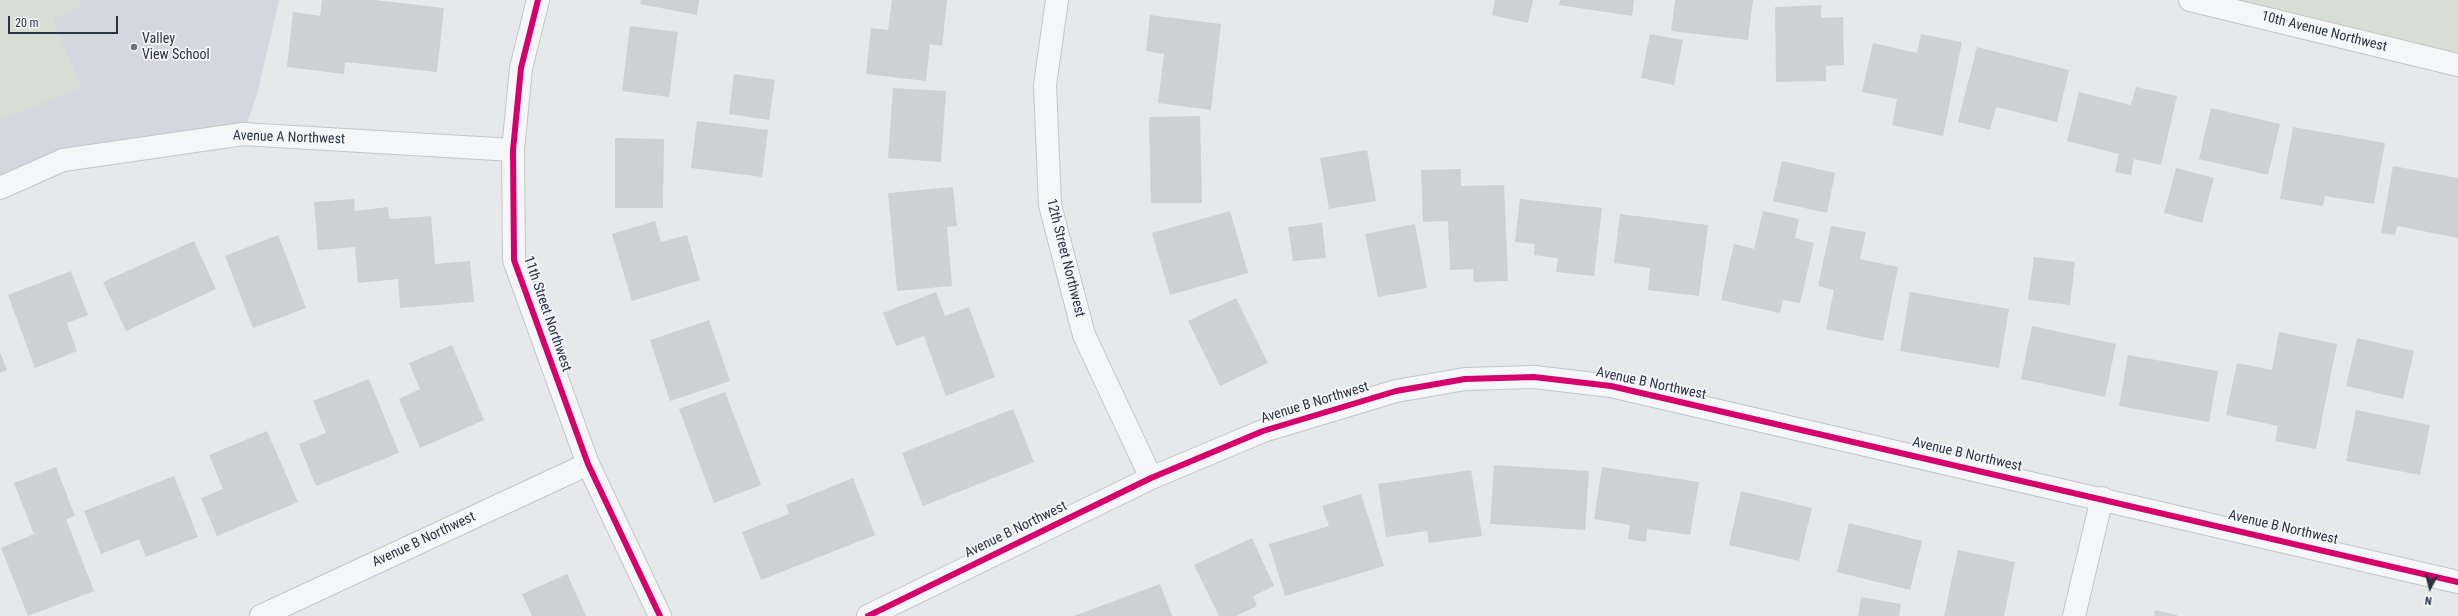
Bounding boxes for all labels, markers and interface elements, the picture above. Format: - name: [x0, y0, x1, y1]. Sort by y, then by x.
- scale bar: [10, 8, 120, 34]
- street label: 10th Avenue Northwest: [2259, 8, 2389, 56]
- text: 20 m: [15, 16, 39, 30]
- place label: Valley View School: [142, 31, 210, 64]
- marker: Valley View School: [129, 42, 139, 52]
- street label: Avenue A Northwest: [233, 128, 345, 148]
- street label: 12th Street Northwest: [1042, 197, 1088, 319]
- street label: 11th Street Northwest: [519, 254, 575, 374]
- street label: Avenue B Northwest: [1595, 364, 1707, 404]
- street label: Avenue B Northwest: [1259, 379, 1371, 427]
- street label: Avenue B Northwest: [1911, 434, 2023, 476]
- street label: Avenue B Northwest: [962, 498, 1070, 562]
- street label: Avenue B Northwest: [2227, 507, 2339, 549]
- street label: Avenue B Northwest: [370, 509, 478, 571]
- north arrow: [2410, 568, 2450, 608]
- text: N: [2424, 594, 2433, 607]

